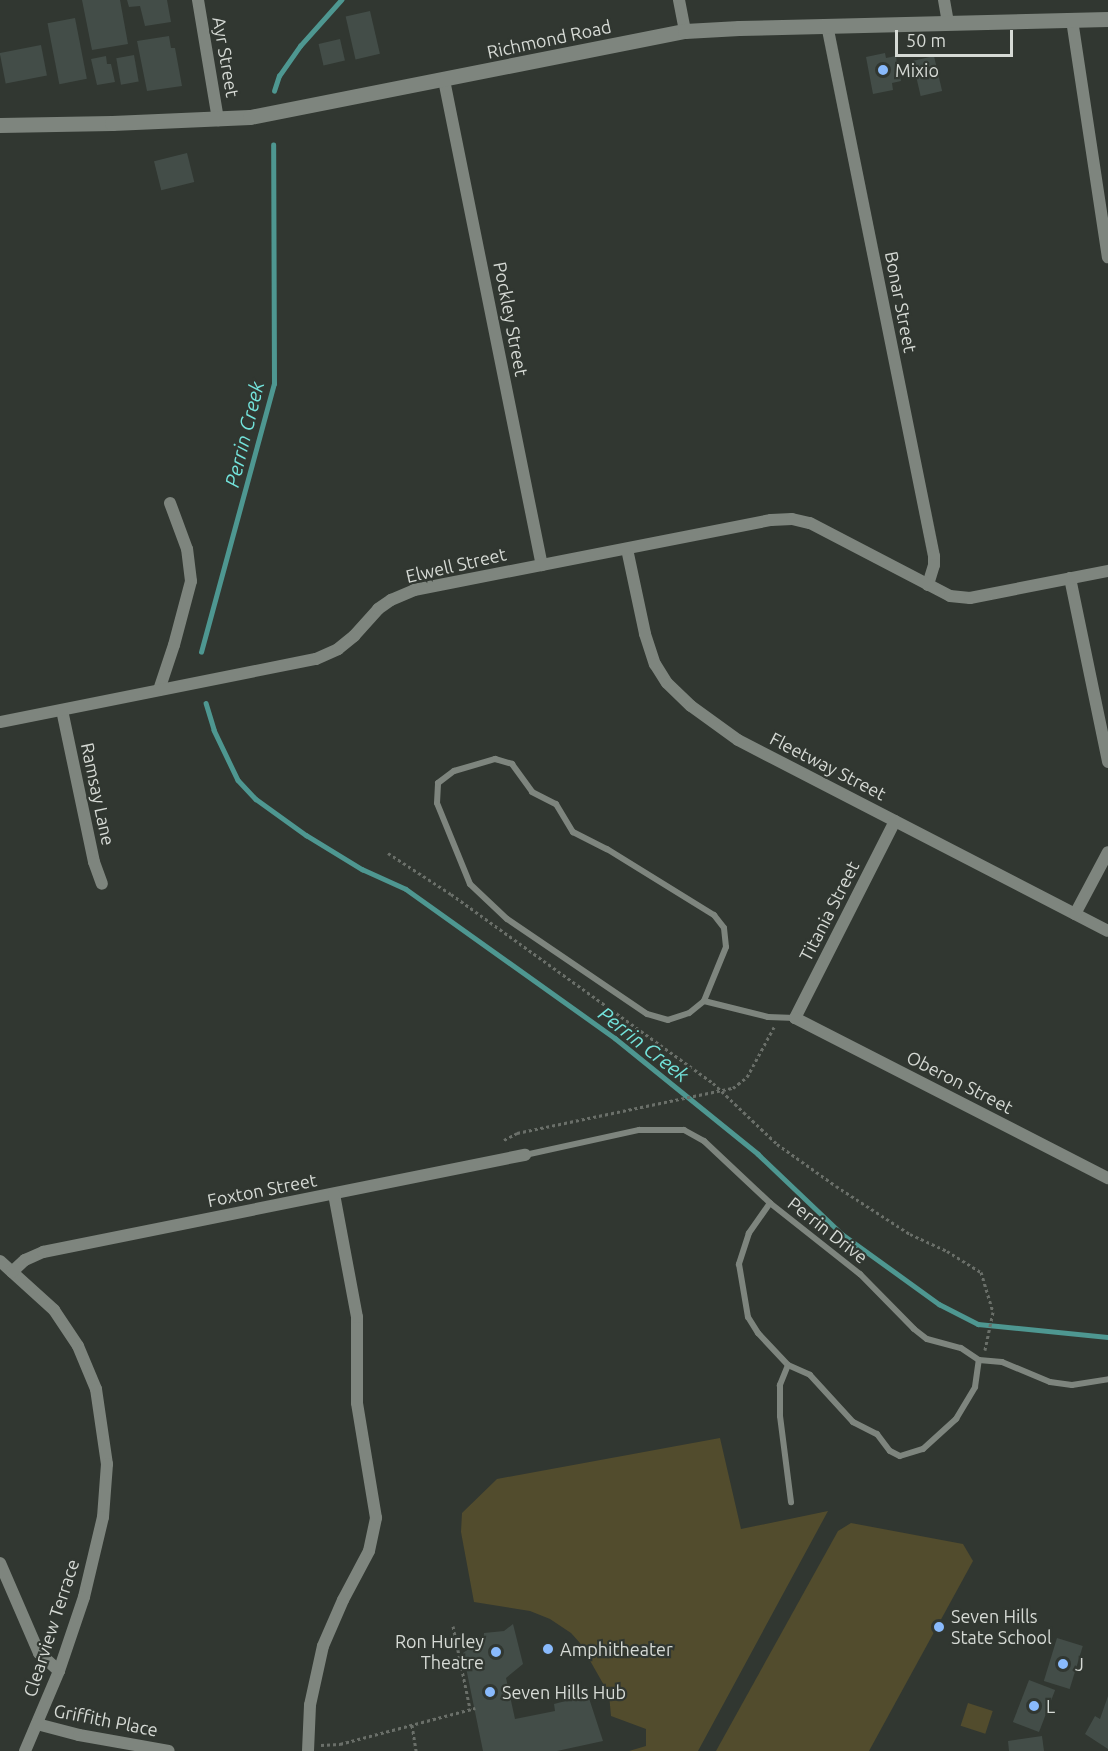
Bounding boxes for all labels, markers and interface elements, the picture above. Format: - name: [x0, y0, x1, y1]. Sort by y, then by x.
- street label: Ayr Street: [208, 15, 244, 99]
- street label: Richmond Road: [485, 15, 613, 63]
- scale bar: [898, 18, 1016, 56]
- text: 50 m: [906, 30, 946, 50]
- place label: Mixio: [895, 59, 939, 81]
- marker: Mixio: [876, 63, 890, 77]
- street label: Bonar Street: [881, 250, 921, 354]
- street label: Pockley Street: [489, 260, 533, 378]
- water label: Perrin Creek: [219, 379, 269, 489]
- street label: Elwell Street: [404, 543, 508, 587]
- street label: Fleetway Street: [766, 727, 890, 805]
- street label: Ramsay Lane: [77, 741, 119, 847]
- street label: Titania Street: [795, 857, 863, 965]
- water label: Perrin Creek: [594, 1001, 694, 1087]
- street label: Oberon Street: [903, 1046, 1017, 1118]
- street label: Foxton Street: [205, 1169, 319, 1211]
- street label: Perrin Drive: [784, 1192, 872, 1268]
- street label: Clearview Terrace: [19, 1556, 83, 1700]
- place label: Seven Hills State School: [951, 1606, 1052, 1648]
- marker: Seven Hills State School: [932, 1620, 946, 1634]
- place label: Ron Hurley Theatre: [395, 1631, 484, 1674]
- place label: Amphitheater: [560, 1638, 673, 1660]
- marker: Amphitheater: [541, 1642, 555, 1656]
- marker: Ron Hurley Theatre: [489, 1645, 503, 1659]
- place label: J: [1075, 1653, 1084, 1675]
- marker: J: [1056, 1657, 1070, 1671]
- place label: Seven Hills Hub: [502, 1681, 626, 1703]
- marker: Seven Hills Hub: [483, 1685, 497, 1699]
- place label: L: [1046, 1695, 1055, 1717]
- street label: Griffith Place: [52, 1699, 160, 1741]
- marker: L: [1027, 1699, 1041, 1713]

